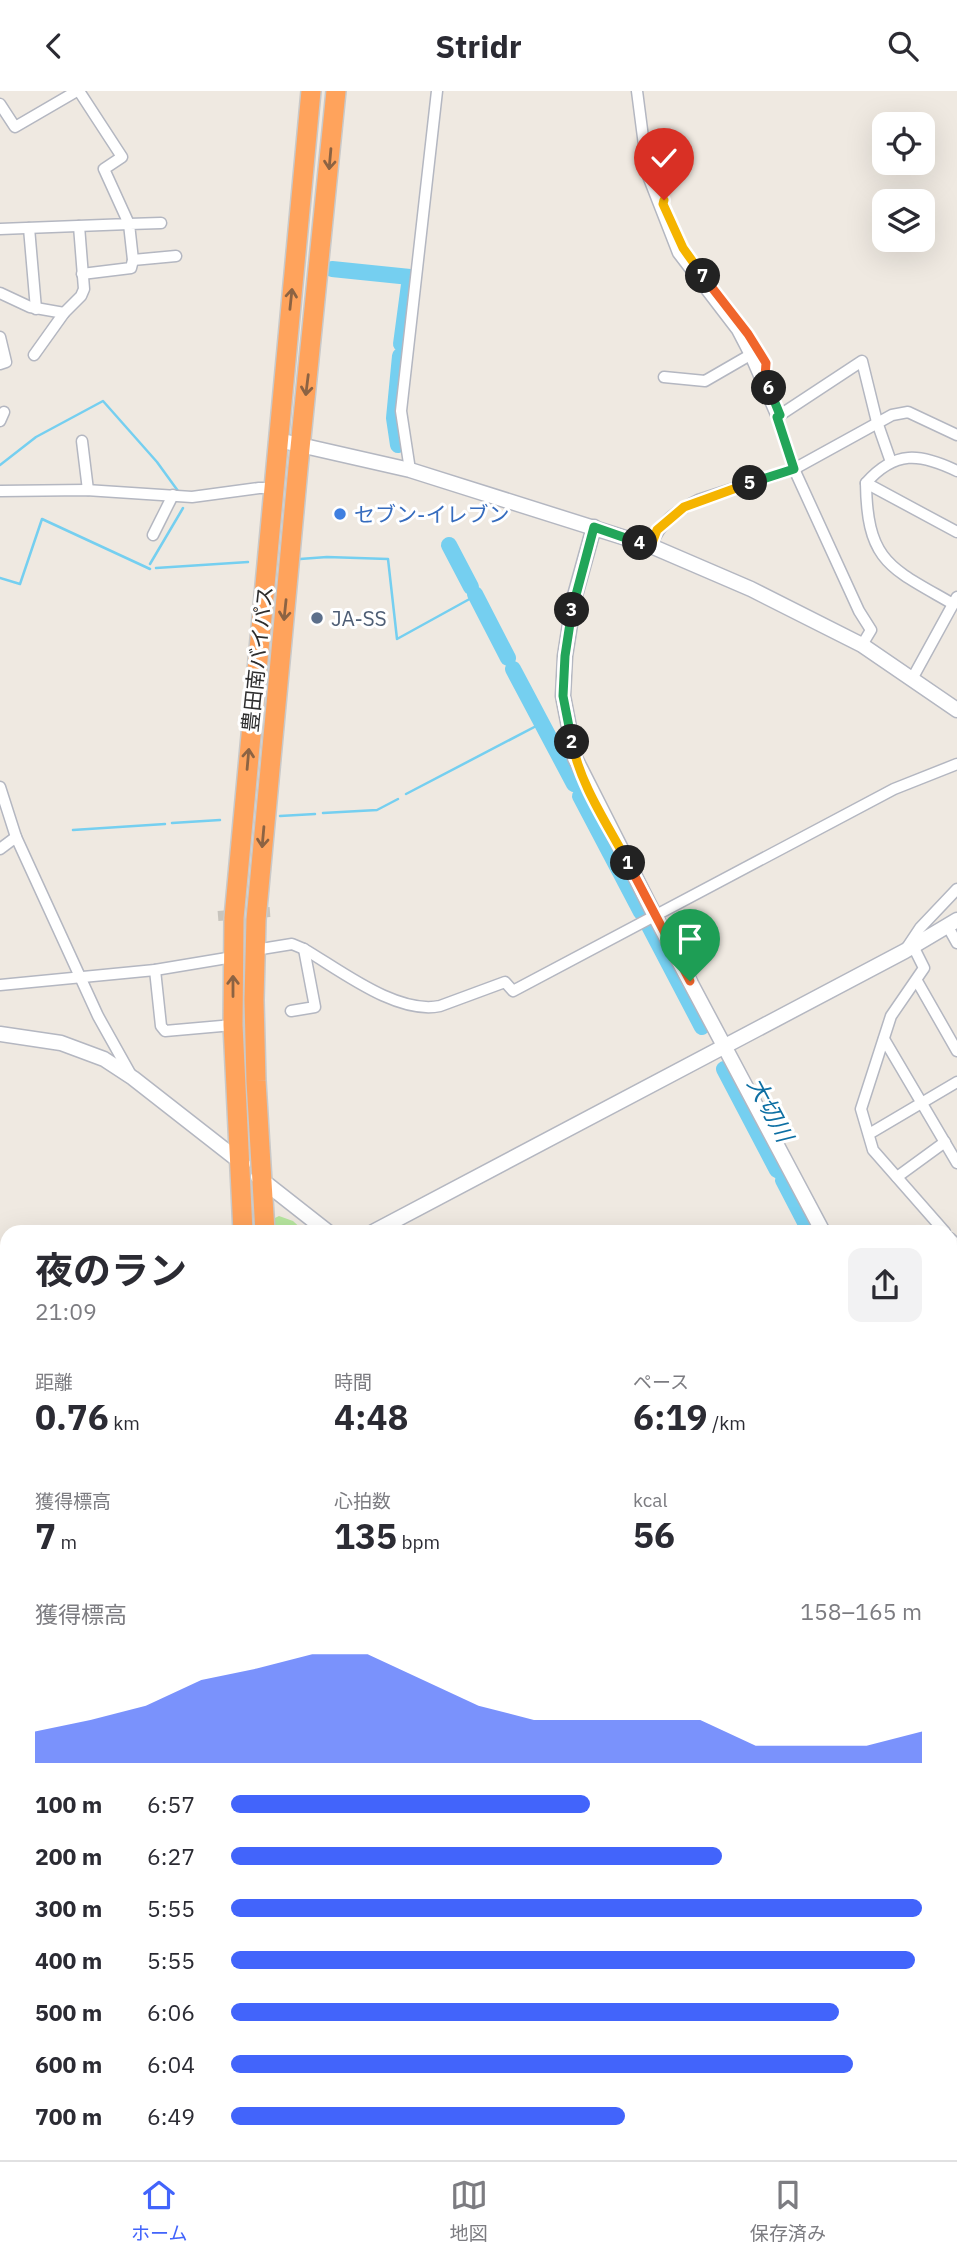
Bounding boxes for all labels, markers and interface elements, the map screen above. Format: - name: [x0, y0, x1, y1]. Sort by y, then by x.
- text: Stridr: [435, 25, 522, 67]
- icon: back: [35, 27, 73, 65]
- icon: search: [884, 27, 922, 65]
- map controls: [872, 112, 935, 252]
- button: locate: [872, 112, 935, 175]
- pin: [634, 128, 694, 200]
- icon: check: [645, 139, 683, 177]
- one-way arrow: [323, 147, 336, 170]
- button: layers: [872, 189, 935, 252]
- pin: 7: [686, 259, 720, 293]
- text: 7: [697, 263, 708, 287]
- one-way arrow: [284, 288, 297, 311]
- pin: 6: [752, 371, 786, 405]
- one-way arrow: [301, 373, 314, 396]
- text: 6: [763, 375, 774, 399]
- pin: 5: [732, 465, 768, 501]
- text: 5: [744, 470, 755, 494]
- place label: セブン-イレブン: [354, 500, 509, 528]
- marker: セブン-イレブン: [332, 506, 348, 522]
- pin: 4: [622, 525, 658, 561]
- text: 4: [634, 530, 645, 554]
- street label: 豊田南バイパス: [235, 585, 279, 733]
- pin: 3: [554, 593, 590, 627]
- text: 3: [566, 597, 577, 621]
- one-way arrow: [278, 598, 291, 621]
- place label: JA-SS: [331, 604, 387, 632]
- marker: JA-SS: [309, 610, 325, 626]
- pin: 2: [554, 725, 590, 759]
- text: 2: [566, 729, 577, 753]
- one-way arrow: [241, 749, 254, 771]
- one-way arrow: [256, 825, 269, 847]
- pin: 1: [610, 845, 646, 881]
- text: 1: [622, 850, 633, 874]
- pin: [660, 909, 720, 981]
- icon: arrive: [671, 920, 709, 958]
- one-way arrow: [226, 975, 240, 998]
- water label: 大切川: [742, 1071, 802, 1149]
- text: 夜のラン: [35, 1245, 187, 1294]
- button: share: [848, 1248, 922, 1322]
- text: 21:09: [35, 1296, 97, 1326]
- text: 距離: [35, 1370, 73, 1394]
- text: 時間: [334, 1370, 372, 1394]
- text: ペース: [633, 1370, 689, 1394]
- text: 0.76: [35, 1394, 109, 1440]
- text: 4:48: [334, 1394, 409, 1440]
- text: 6:19: [633, 1394, 708, 1440]
- text: km: [109, 1411, 140, 1435]
- text: /km: [708, 1411, 746, 1435]
- text: kcal: [633, 1488, 668, 1512]
- text: 獲得標高: [35, 1489, 111, 1513]
- text: 心拍数: [334, 1489, 391, 1513]
- text: 56: [633, 1512, 675, 1558]
- text: 7: [35, 1513, 56, 1559]
- text: 135: [334, 1513, 397, 1559]
- text: m: [56, 1530, 77, 1554]
- text: bpm: [397, 1530, 440, 1554]
- text: 158–165 m: [800, 1596, 922, 1626]
- text: 獲得標高: [35, 1599, 127, 1629]
- text: 100 m: [35, 1789, 102, 1819]
- text: 6:57: [147, 1789, 195, 1819]
- text: 200 m: [35, 1841, 102, 1871]
- text: 6:27: [147, 1841, 195, 1871]
- text: 300 m: [35, 1893, 102, 1923]
- text: 5:55: [147, 1893, 195, 1923]
- text: 400 m: [35, 1945, 102, 1975]
- text: 5:55: [147, 1945, 195, 1975]
- text: 500 m: [35, 1997, 102, 2027]
- text: 6:06: [147, 1997, 195, 2027]
- text: 600 m: [35, 2049, 102, 2079]
- text: 6:04: [147, 2049, 195, 2079]
- text: 700 m: [35, 2101, 102, 2131]
- text: 6:49: [147, 2101, 195, 2131]
- tab: ホーム: [131, 2176, 188, 2245]
- tab: 地図: [450, 2176, 488, 2245]
- tab: 保存済み: [750, 2176, 826, 2245]

